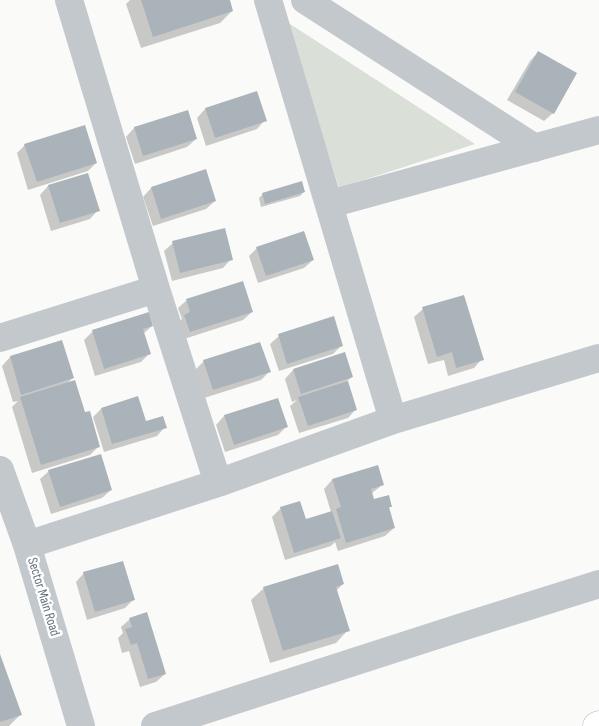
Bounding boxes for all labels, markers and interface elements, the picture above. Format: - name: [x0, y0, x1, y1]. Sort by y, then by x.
- street label: Sector Main Road: [23, 556, 63, 638]

